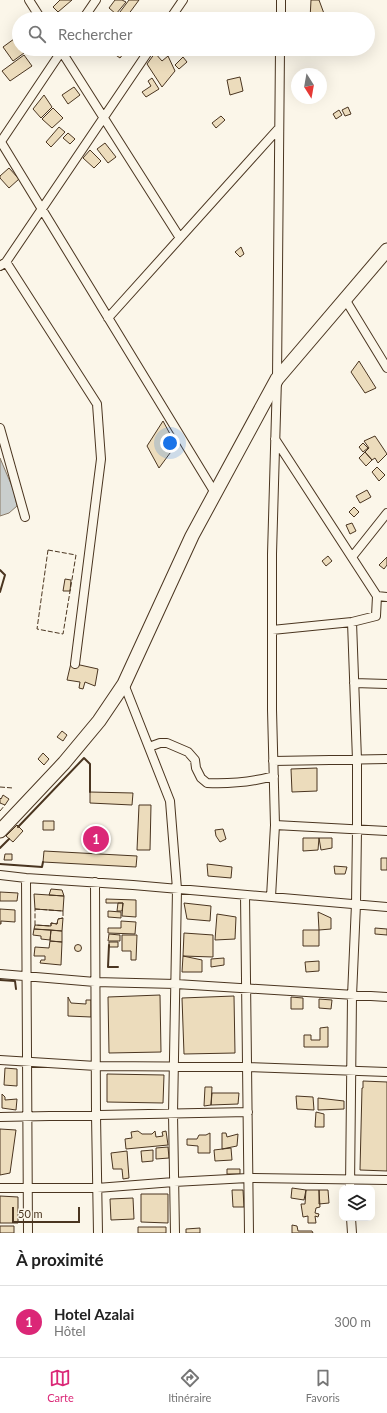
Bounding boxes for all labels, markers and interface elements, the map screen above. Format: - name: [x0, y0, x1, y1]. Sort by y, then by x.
- search box: [12, 12, 375, 56]
- icon: search: [26, 23, 48, 45]
- text: Rechercher: [58, 25, 132, 43]
- north arrow: [291, 68, 327, 104]
- your location: [160, 433, 180, 453]
- pin: 1: [83, 824, 109, 854]
- map controls: [339, 1185, 375, 1221]
- button: layers: [339, 1185, 375, 1221]
- scale bar: [12, 1205, 80, 1224]
- text: 50 m: [18, 1207, 43, 1220]
- text: À proximité: [16, 1249, 104, 1270]
- text: Hotel Azalai: [54, 1305, 134, 1323]
- text: 1: [25, 1314, 33, 1330]
- text: 300 m: [334, 1314, 371, 1330]
- text: Hôtel: [54, 1323, 86, 1339]
- tab: Carte: [47, 1367, 74, 1404]
- tab: Itinéraire: [168, 1367, 211, 1404]
- tab: Favoris: [306, 1367, 340, 1404]

